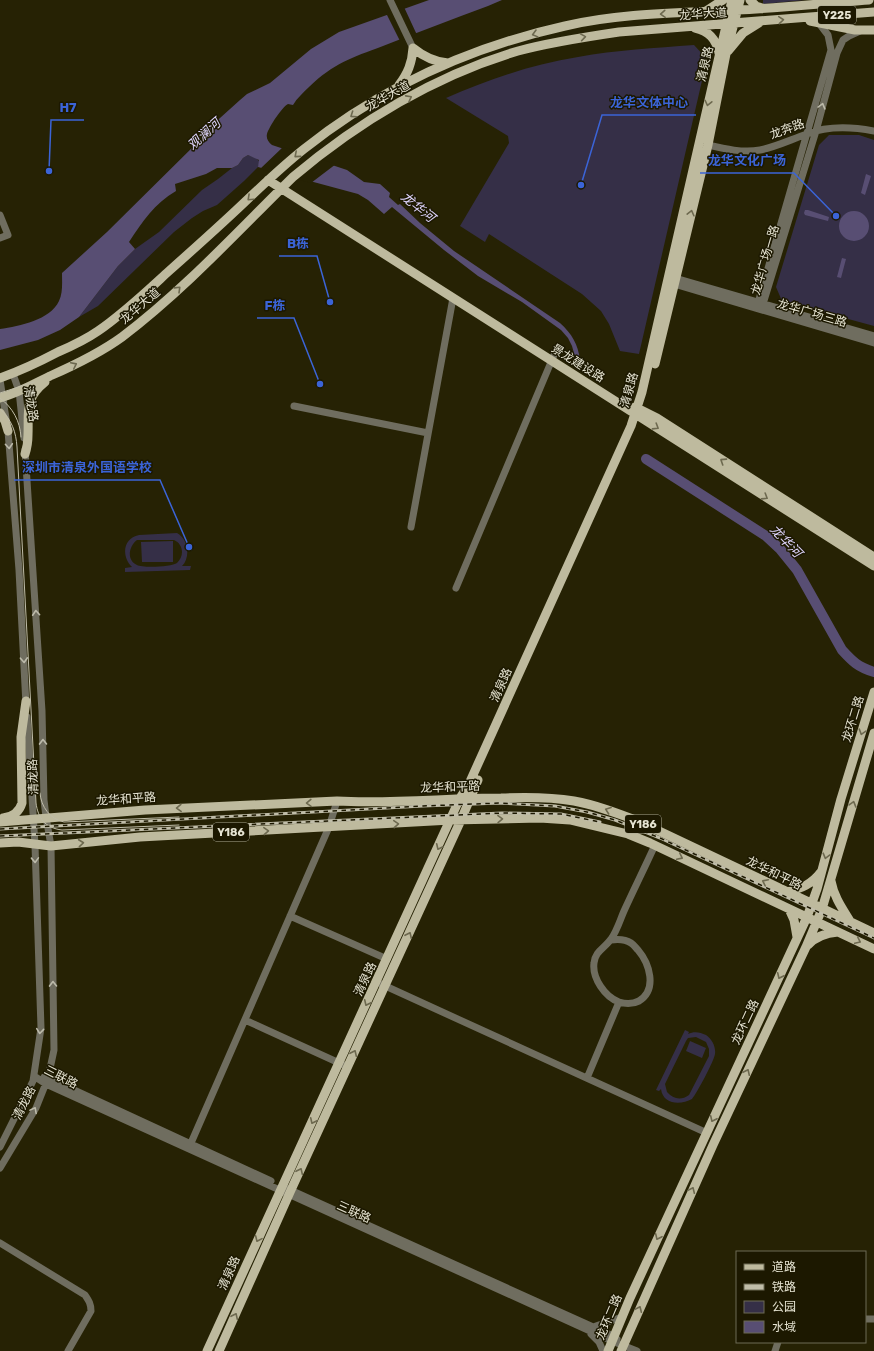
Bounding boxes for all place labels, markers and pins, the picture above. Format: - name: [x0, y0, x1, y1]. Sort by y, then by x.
- callout: 龙华文体中心: [602, 90, 696, 115]
- callout: H7: [51, 95, 84, 120]
- callout: 龙华文化广场: [700, 148, 794, 173]
- callout: B栋: [279, 231, 317, 256]
- callout: F栋: [257, 293, 294, 318]
- callout: 深圳市清泉外国语学校: [14, 455, 160, 480]

